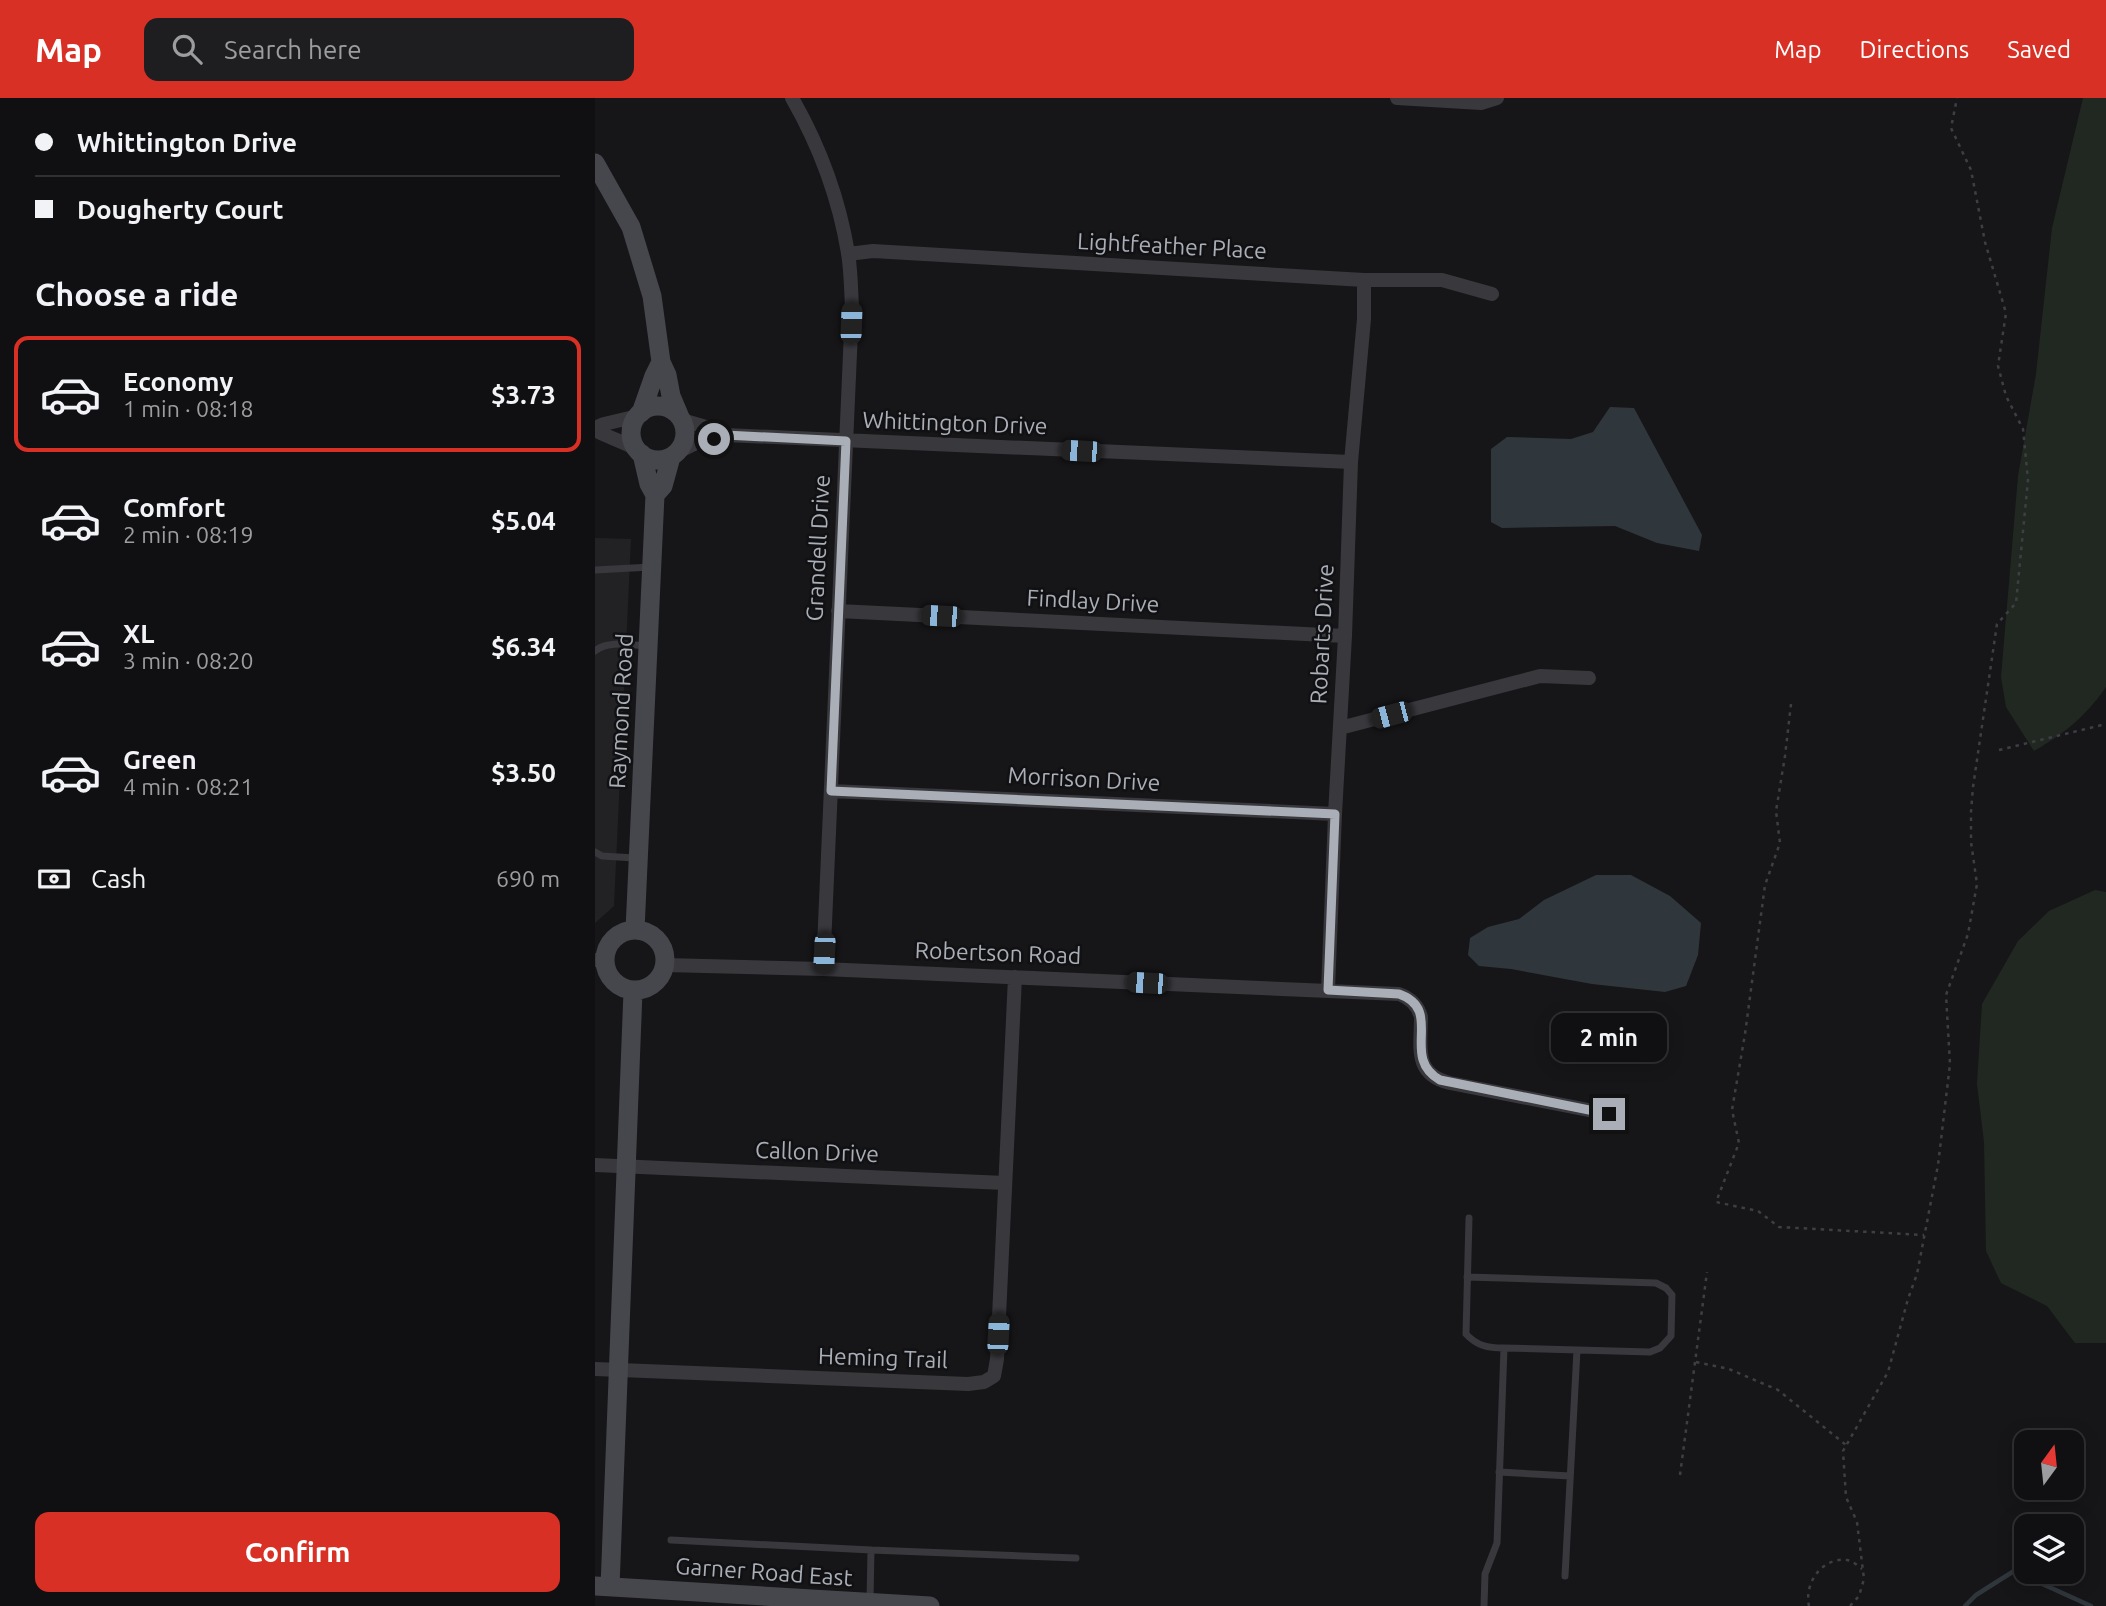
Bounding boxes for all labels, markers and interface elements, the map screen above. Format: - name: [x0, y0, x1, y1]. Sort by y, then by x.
- search box: [144, 18, 634, 81]
- icon: search: [168, 30, 206, 68]
- text: Map: [35, 31, 102, 68]
- text: Search here: [224, 35, 362, 64]
- text: Map: [1774, 36, 1821, 63]
- text: Directions: [1859, 36, 1969, 63]
- text: Saved: [2007, 36, 2071, 63]
- text: Whittington Drive: [77, 128, 297, 157]
- text: Dougherty Court: [77, 195, 284, 224]
- street label: Lightfeather Place: [1077, 228, 1267, 263]
- text: Choose a ride: [35, 276, 238, 312]
- car: [840, 302, 863, 344]
- icon: car: [39, 363, 102, 426]
- text: Economy: [123, 367, 233, 396]
- text: $3.73: [491, 380, 556, 409]
- text: 1 min · 08:18: [123, 396, 254, 421]
- street label: Whittington Drive: [862, 407, 1048, 438]
- route start: [698, 423, 730, 455]
- car: [1060, 439, 1103, 463]
- street label: Grandell Drive: [801, 474, 834, 622]
- icon: car: [39, 489, 102, 552]
- text: Comfort: [123, 493, 226, 522]
- text: $5.04: [491, 506, 556, 535]
- text: 2 min · 08:19: [123, 522, 254, 547]
- street label: Robarts Drive: [1305, 563, 1338, 705]
- street label: Findlay Drive: [1026, 585, 1160, 616]
- car: [920, 604, 963, 628]
- icon: car: [39, 615, 102, 678]
- text: XL: [123, 619, 154, 648]
- text: $6.34: [491, 632, 556, 661]
- street label: Raymond Road: [604, 633, 637, 789]
- text: 3 min · 08:20: [123, 648, 254, 673]
- car: [1368, 699, 1415, 731]
- icon: car: [39, 741, 102, 804]
- text: Green: [123, 745, 197, 774]
- text: $3.50: [491, 758, 556, 787]
- street label: Morrison Drive: [1007, 762, 1161, 795]
- text: 4 min · 08:21: [123, 774, 254, 799]
- icon: cash: [35, 860, 73, 898]
- text: Cash: [91, 864, 146, 893]
- text: 690 m: [496, 866, 560, 891]
- car: [813, 931, 836, 975]
- street label: Robertson Road: [914, 937, 1082, 968]
- car: [1126, 971, 1169, 995]
- callout: 2 min: [1551, 1012, 1667, 1062]
- text: 2 min: [1580, 1025, 1638, 1050]
- route end: [1593, 1098, 1625, 1130]
- street label: Callon Drive: [755, 1137, 880, 1166]
- car: [987, 1312, 1010, 1356]
- street label: Heming Trail: [818, 1343, 948, 1372]
- north arrow: [2014, 1430, 2084, 1500]
- map controls: [2014, 1430, 2084, 1584]
- button: Confirm: [35, 1512, 560, 1592]
- button: layers: [2014, 1514, 2084, 1584]
- street label: Garner Road East: [675, 1553, 853, 1590]

